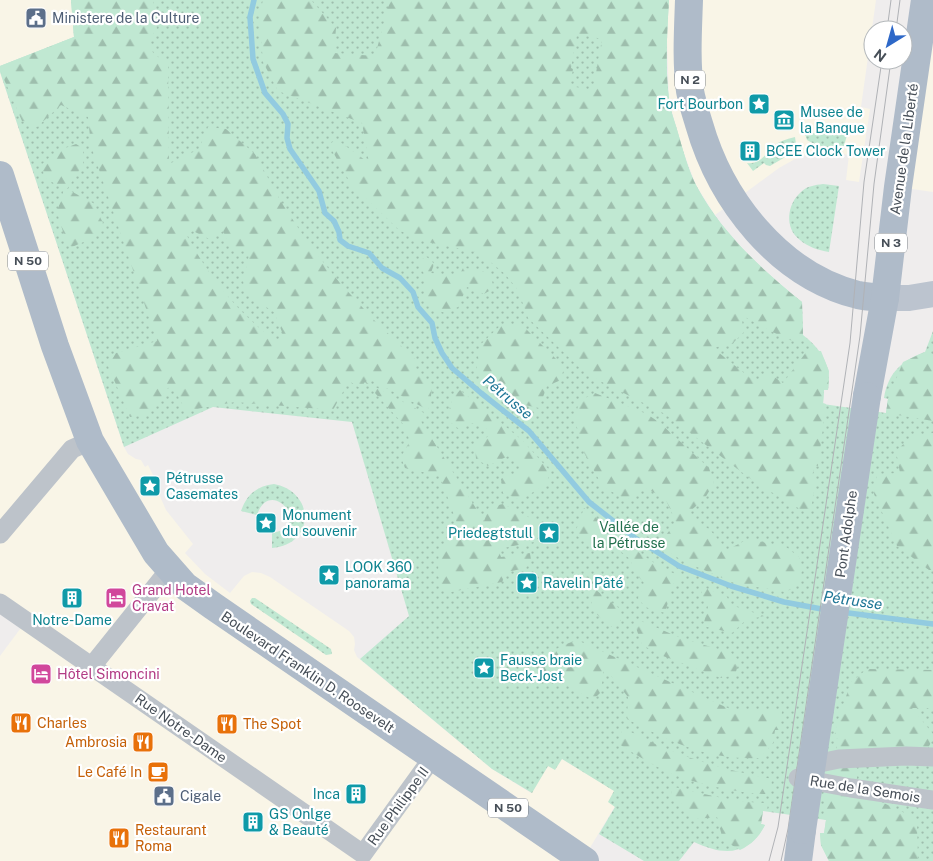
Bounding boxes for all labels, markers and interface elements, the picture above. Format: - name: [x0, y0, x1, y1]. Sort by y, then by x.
- public building icon: Ministere de la Culture: [24, 6, 48, 30]
- place label: Ministere de la Culture: [52, 10, 199, 26]
- north arrow: [863, 20, 913, 70]
- text: N: [871, 46, 889, 65]
- road number: N 2: [675, 70, 705, 90]
- street label: Avenue de la Liberté: [887, 82, 921, 216]
- place icon: Fort Bourbon: [747, 92, 771, 116]
- place label: Fort Bourbon: [657, 96, 743, 112]
- place label: Musee de la Banque: [800, 104, 865, 136]
- museum icon: Musee de la Banque: [772, 108, 796, 132]
- building icon: BCEE Clock Tower: [738, 139, 762, 163]
- place label: BCEE Clock Tower: [766, 143, 885, 159]
- road number: N 3: [875, 234, 907, 252]
- road number: N 50: [8, 252, 48, 270]
- water label: Pétrusse: [480, 371, 536, 423]
- place label: Pétrusse Casemates: [166, 470, 238, 502]
- place icon: Pétrusse Casemates: [138, 474, 162, 498]
- street label: Pont Adolphe: [832, 489, 860, 579]
- place label: Monument du souvenir: [282, 507, 357, 539]
- place icon: Monument du souvenir: [254, 511, 278, 535]
- park label: Vallée de la Pétrusse: [593, 519, 665, 551]
- place icon: Priedegtstull: [537, 521, 561, 545]
- place label: Priedegtstull: [448, 525, 533, 541]
- place label: LOOK 360 panorama: [345, 559, 412, 591]
- place icon: LOOK 360 panorama: [317, 563, 341, 587]
- place icon: Ravelin Pâté: [515, 571, 539, 595]
- place label: Ravelin Pâté: [543, 575, 623, 591]
- place label: Grand Hotel Cravat: [132, 582, 211, 614]
- building icon: Notre-Dame: [60, 586, 84, 610]
- hotel icon: Grand Hotel Cravat: [104, 586, 128, 610]
- water label: Pétrusse: [822, 587, 884, 613]
- street label: Boulevard Franklin D. Roosevelt: [218, 608, 398, 736]
- place label: Notre-Dame: [32, 612, 112, 628]
- place label: Fausse braie Beck-Jost: [500, 652, 582, 684]
- place icon: Fausse braie Beck-Jost: [472, 656, 496, 680]
- hotel icon: Hôtel Simoncini: [29, 662, 53, 686]
- place label: Hôtel Simoncini: [57, 666, 160, 682]
- street label: Rue Notre-Dame: [132, 690, 230, 766]
- restaurant icon: Charles: [9, 711, 33, 735]
- restaurant icon: The Spot: [215, 712, 239, 736]
- place label: Charles: [37, 715, 87, 731]
- place label: The Spot: [243, 716, 301, 732]
- restaurant icon: Ambrosia: [131, 730, 155, 754]
- place label: Ambrosia: [65, 734, 127, 750]
- cafe icon: Le Café In: [146, 760, 170, 784]
- place label: Le Café In: [77, 764, 142, 780]
- street label: Rue Philippe II: [364, 764, 432, 848]
- street label: Rue de la Semois: [809, 772, 921, 806]
- building icon: Inca: [344, 782, 368, 806]
- public building icon: Cigale: [152, 784, 176, 808]
- place label: Inca: [313, 786, 340, 802]
- place label: Cigale: [180, 788, 221, 804]
- road number: N 50: [488, 798, 528, 818]
- place label: GS Onlge & Beauté: [269, 806, 331, 838]
- building icon: GS Onlge & Beauté: [241, 810, 265, 834]
- place label: Restaurant Roma: [135, 822, 207, 854]
- restaurant icon: Restaurant Roma: [107, 826, 131, 850]

